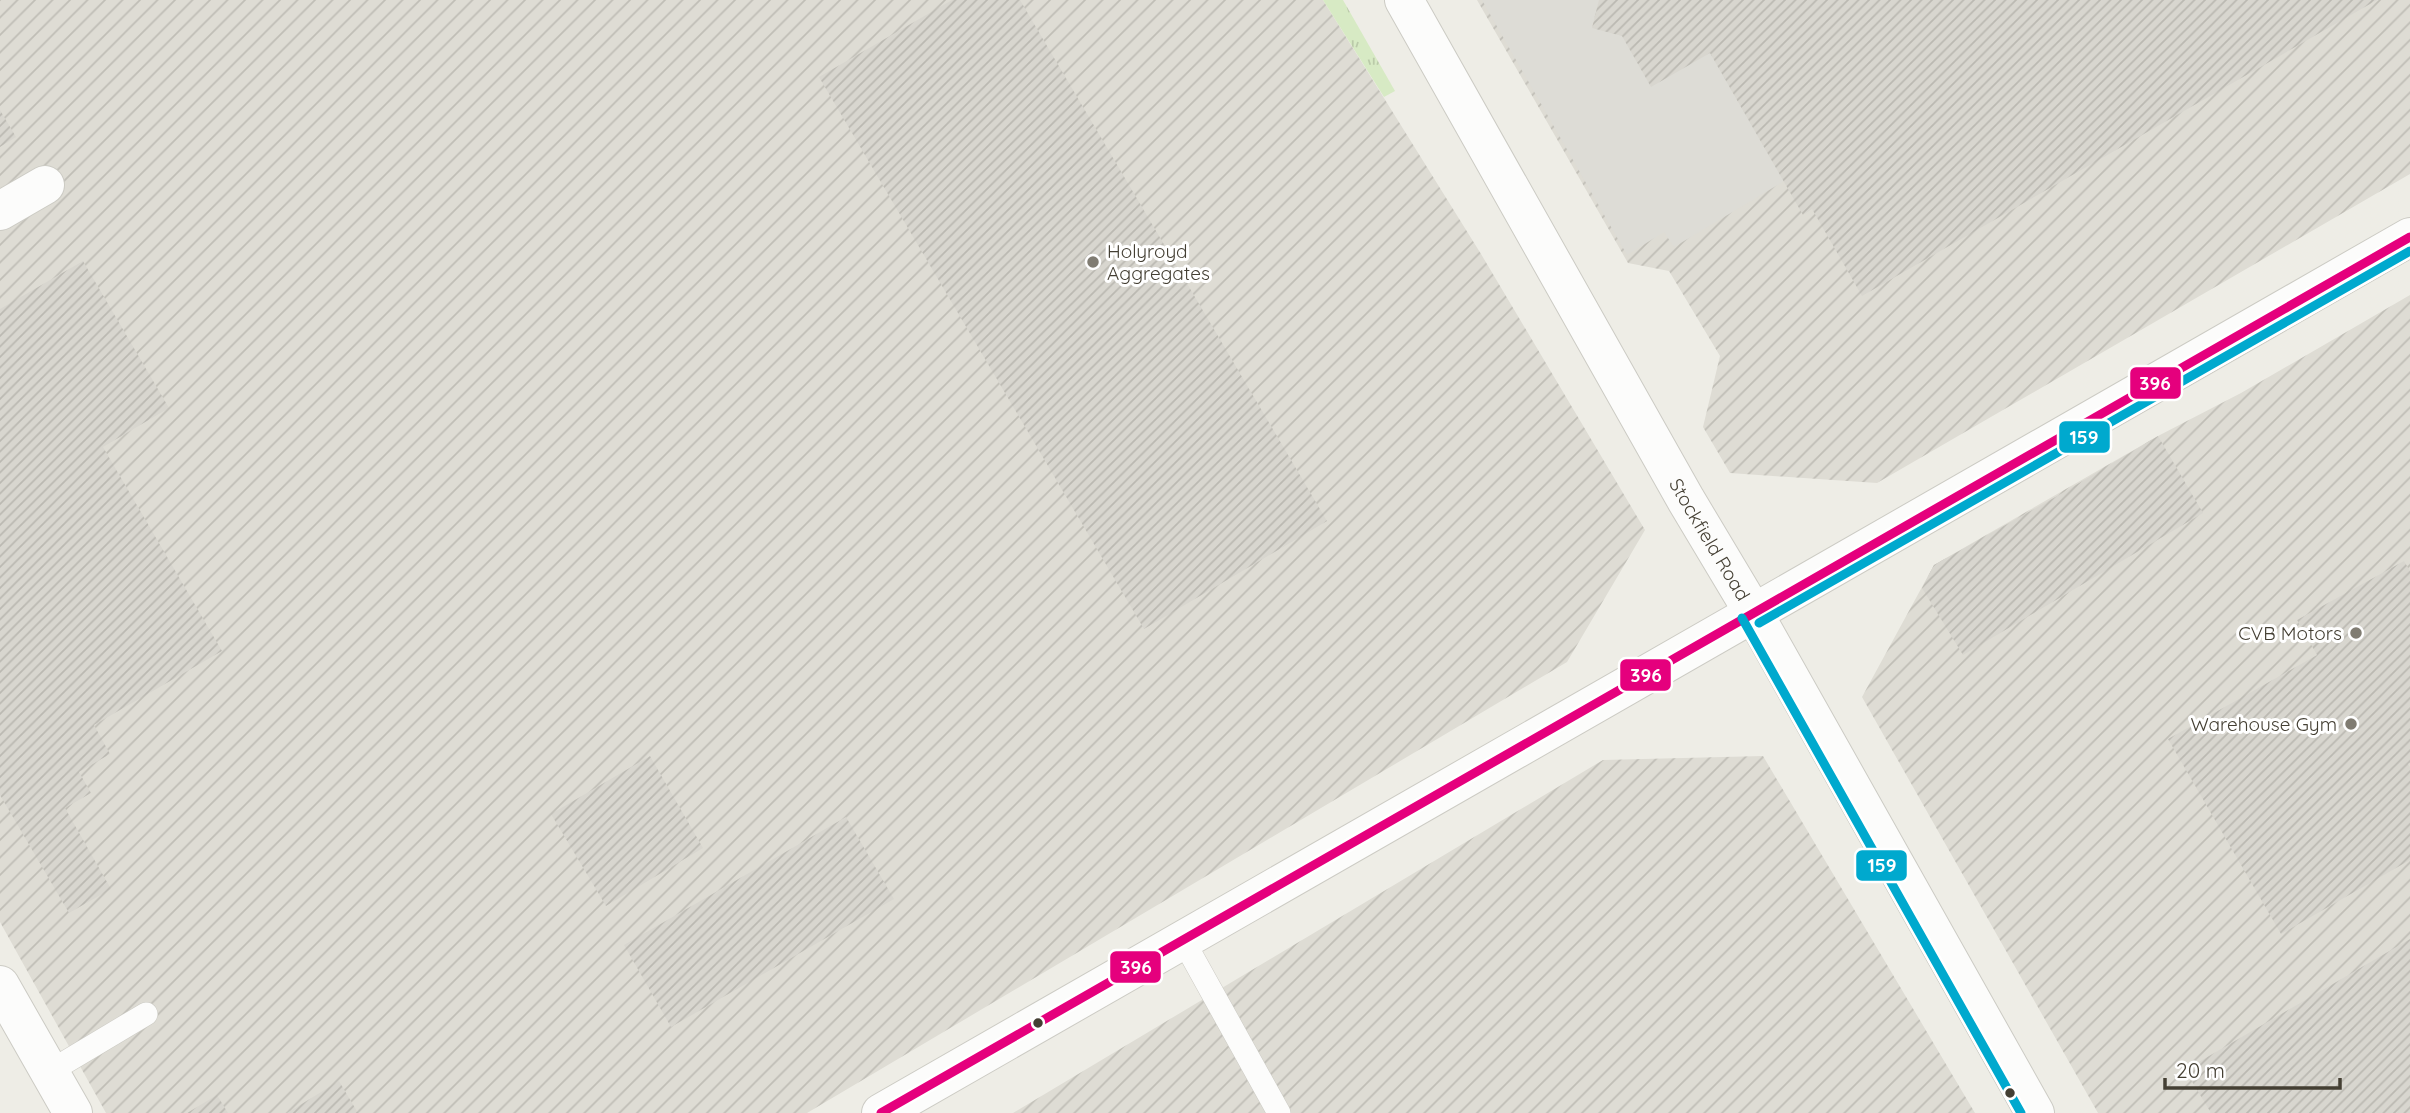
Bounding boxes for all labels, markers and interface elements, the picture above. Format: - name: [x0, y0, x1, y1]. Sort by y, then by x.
- place label: Holyroyd Aggregates: [1107, 239, 1210, 285]
- marker: Holyroyd Aggregates: [1085, 254, 1101, 270]
- line badge: 396: [2129, 366, 2182, 400]
- text: 396: [2139, 371, 2171, 395]
- line badge: 159: [2058, 420, 2111, 454]
- text: 159: [2069, 425, 2099, 449]
- street label: Stockfield Road: [1664, 474, 1755, 605]
- place label: CVB Motors: [2238, 621, 2342, 645]
- marker: CVB Motors: [2348, 625, 2364, 641]
- line badge: 396: [1619, 658, 1672, 692]
- text: 396: [1630, 663, 1662, 687]
- place label: Warehouse Gym: [2190, 712, 2337, 736]
- marker: Warehouse Gym: [2343, 716, 2359, 732]
- line badge: 159: [1855, 849, 1908, 882]
- text: 159: [1867, 853, 1897, 877]
- line badge: 396: [1109, 950, 1162, 984]
- text: 396: [1120, 955, 1152, 979]
- unlabelled marker: [1031, 1016, 1045, 1030]
- scale bar: [2165, 1046, 2340, 1090]
- text: 20 m: [2176, 1057, 2225, 1083]
- unlabelled marker: [2003, 1086, 2017, 1100]

